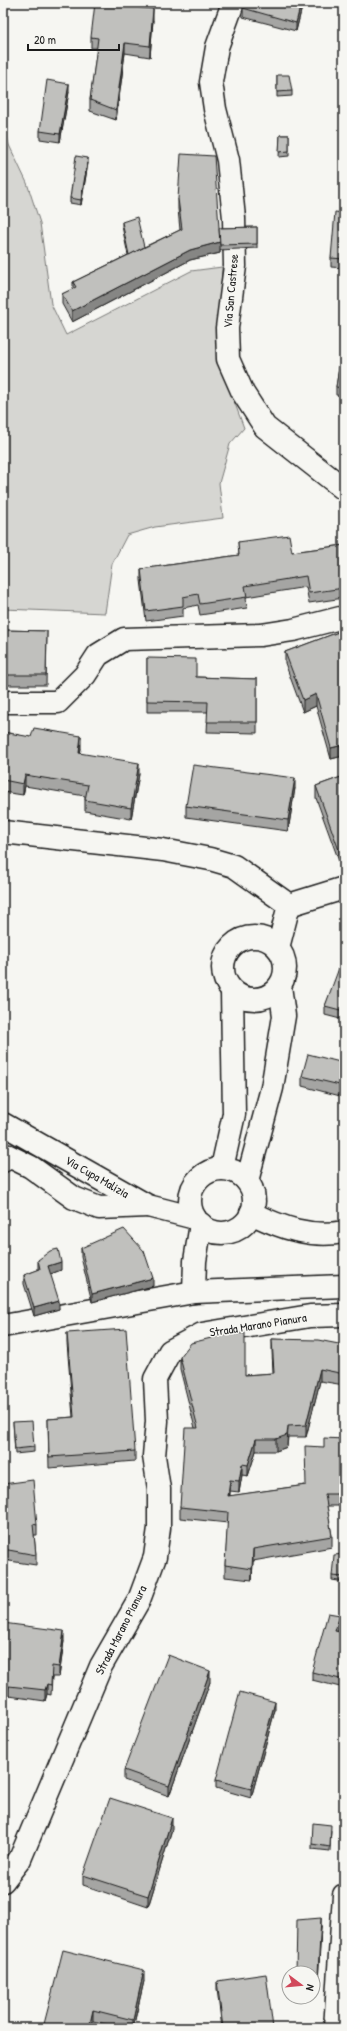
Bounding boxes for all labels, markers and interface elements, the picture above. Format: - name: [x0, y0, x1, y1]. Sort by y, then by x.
- scale bar: [28, 26, 119, 52]
- text: 20 m: [34, 31, 56, 48]
- street label: Via San Castrese: [219, 253, 242, 329]
- street label: Via Cupa Malizia: [62, 1151, 133, 1202]
- street label: Strada Marano Pianura: [208, 1308, 308, 1341]
- street label: Strada Marano Pianura: [91, 1582, 151, 1677]
- north arrow: [281, 1965, 321, 2005]
- text: N: [303, 1983, 318, 1993]

